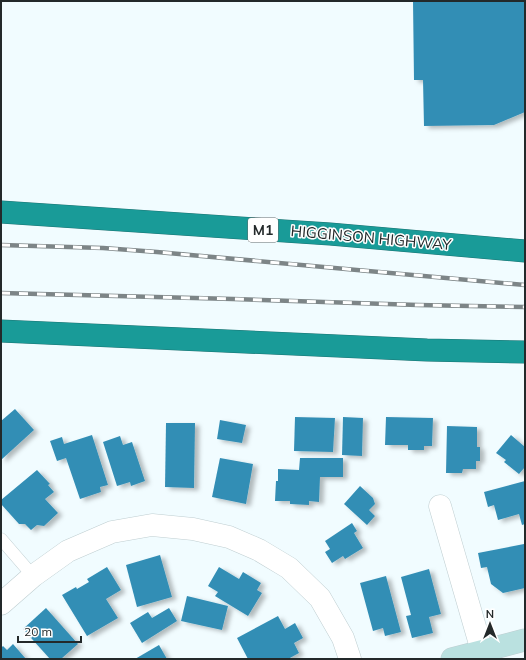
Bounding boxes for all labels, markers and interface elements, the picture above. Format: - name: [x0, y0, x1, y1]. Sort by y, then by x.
- road number: M1: [248, 218, 278, 242]
- street label: HIGGINSON HIGHWAY: [290, 221, 453, 254]
- north arrow: [470, 604, 510, 644]
- text: N: [486, 607, 494, 621]
- scale bar: [18, 618, 81, 644]
- text: 20 m: [24, 624, 52, 639]

